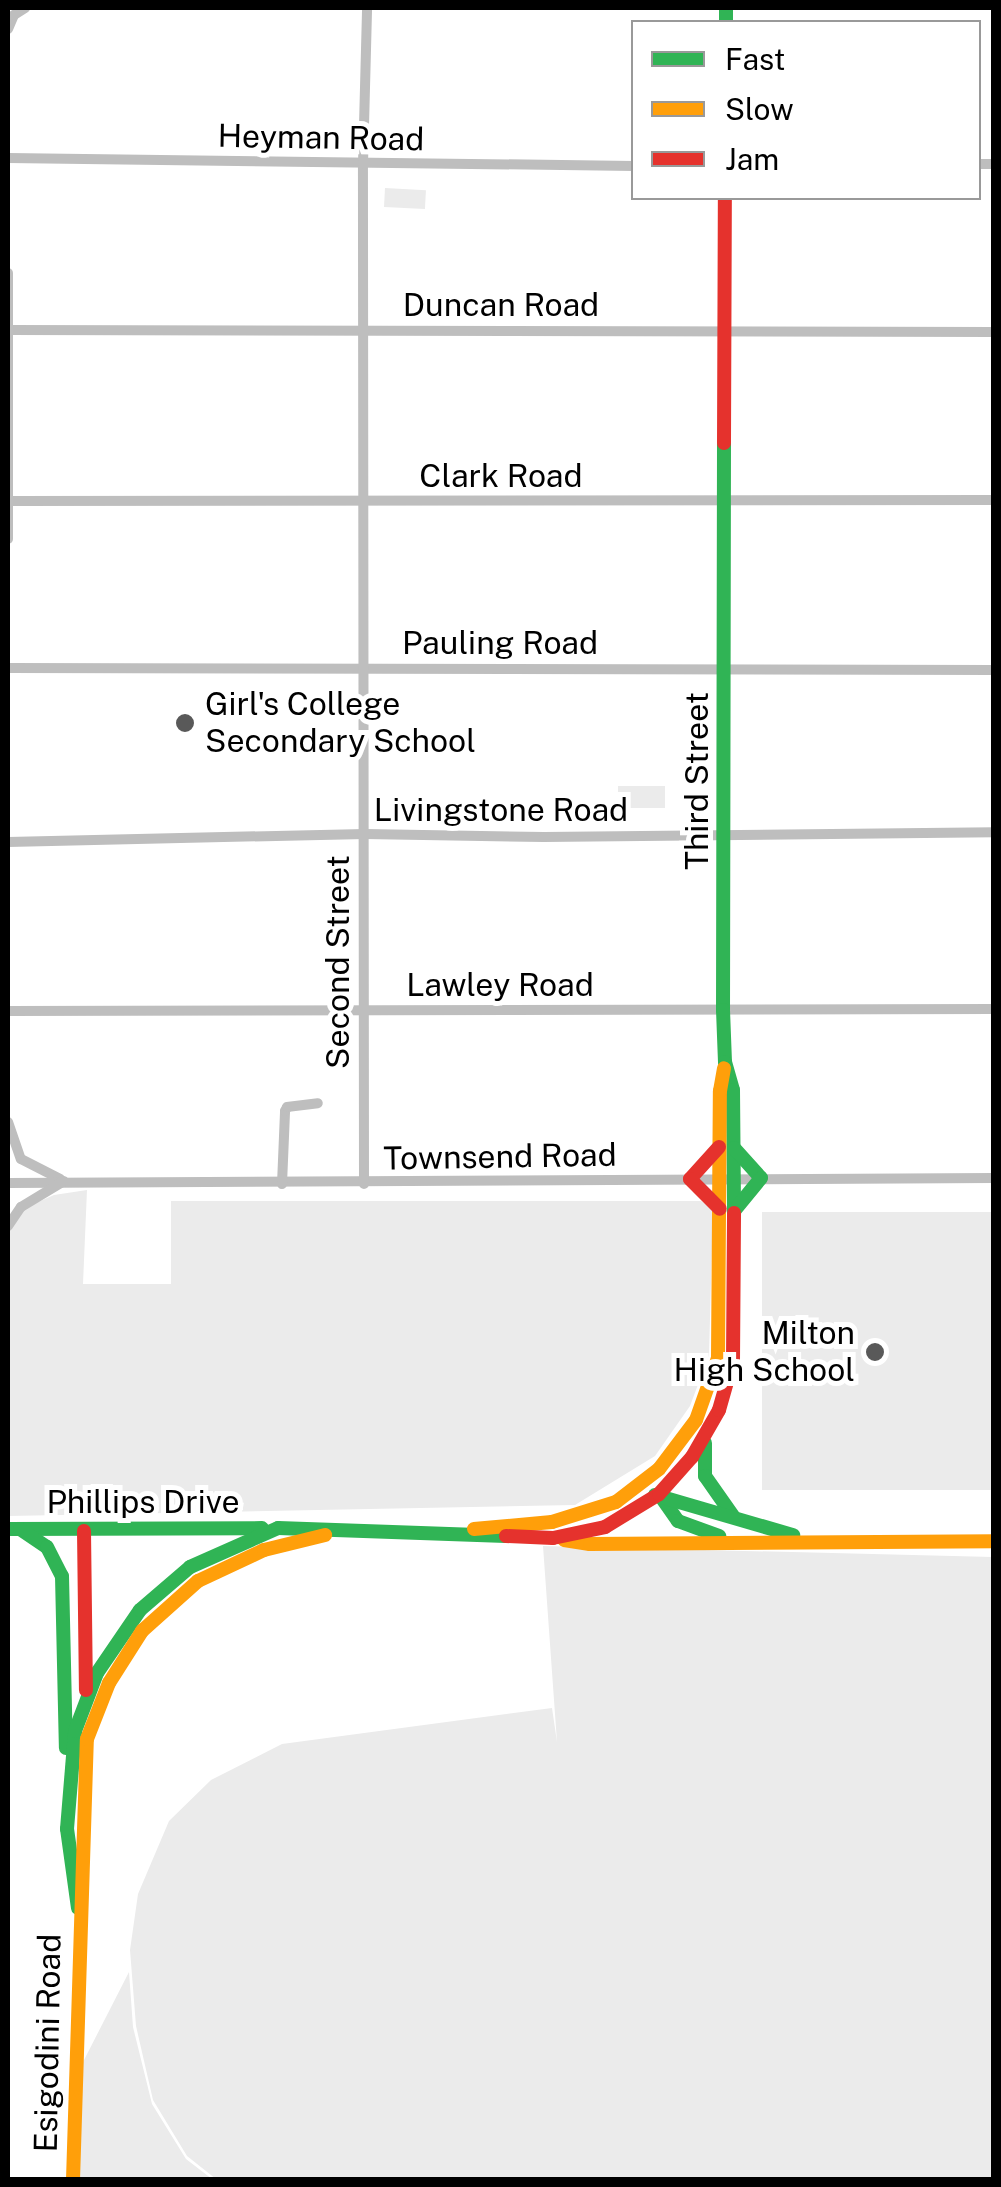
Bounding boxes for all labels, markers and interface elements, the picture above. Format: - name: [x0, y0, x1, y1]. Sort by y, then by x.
- legend: [631, 20, 981, 200]
- text: Fast: [725, 41, 785, 77]
- text: Slow: [725, 91, 794, 127]
- street label: Heyman Road: [217, 117, 425, 159]
- text: Jam: [725, 141, 779, 177]
- street label: Duncan Road: [403, 286, 599, 324]
- street label: Clark Road: [419, 457, 583, 495]
- street label: Pauling Road: [402, 624, 598, 662]
- place label: Girl's College Secondary School: [205, 686, 476, 761]
- street label: Third Street: [678, 692, 716, 870]
- marker: Girl's College Secondary School: [174, 712, 196, 734]
- street label: Livingstone Road: [374, 791, 628, 829]
- street label: Second Street: [319, 855, 357, 1069]
- street label: Lawley Road: [406, 966, 594, 1004]
- street label: Townsend Road: [383, 1136, 617, 1178]
- place label: Milton High School: [674, 1315, 855, 1390]
- marker: Milton High School: [864, 1341, 886, 1363]
- street label: Phillips Drive: [46, 1483, 240, 1521]
- street label: Esigodini Road: [27, 1933, 69, 2153]

